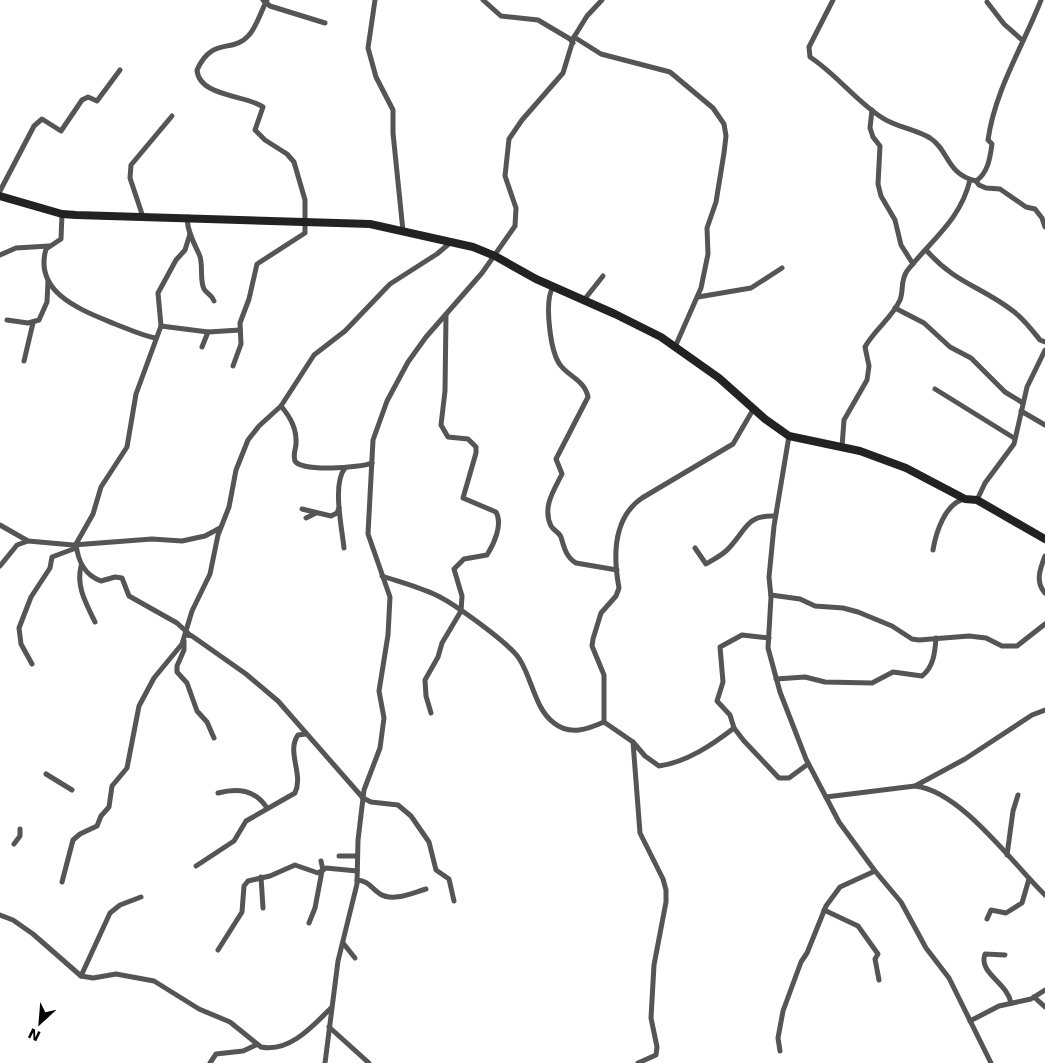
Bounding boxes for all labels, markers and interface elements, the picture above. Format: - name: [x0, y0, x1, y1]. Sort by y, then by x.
- north arrow: [15, 998, 65, 1048]
- text: N: [26, 1025, 43, 1044]

